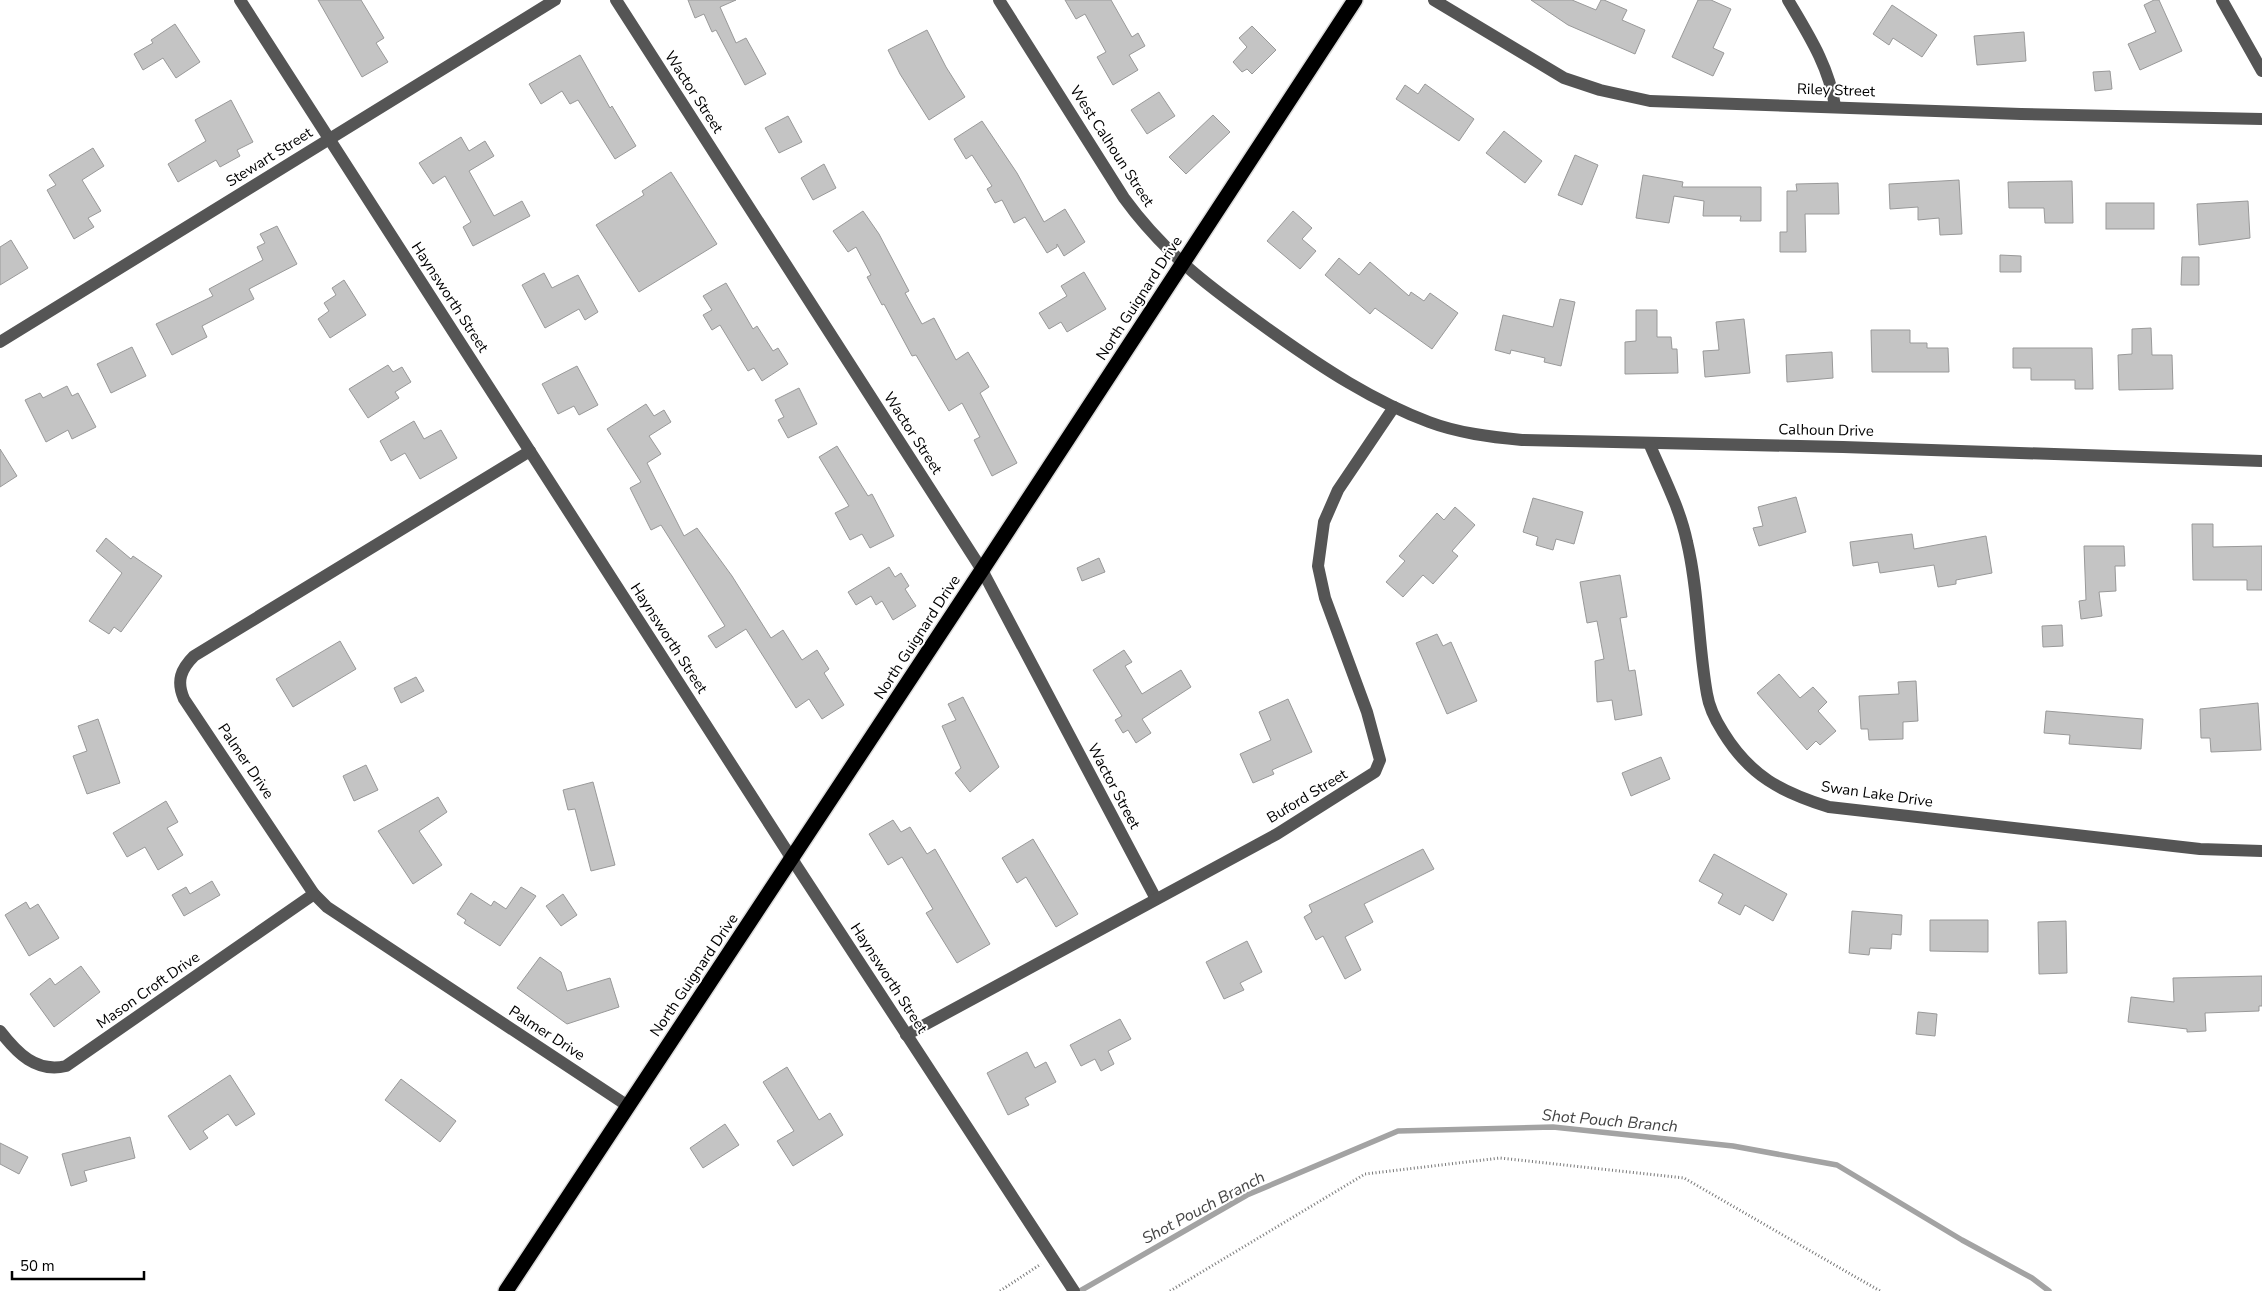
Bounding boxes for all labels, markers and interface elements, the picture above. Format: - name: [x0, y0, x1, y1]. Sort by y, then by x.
- street label: Wactor Street: [660, 47, 728, 138]
- street label: Riley Street: [1797, 79, 1876, 101]
- street label: West Calhoun Street: [1065, 82, 1159, 211]
- street label: Stewart Street: [222, 122, 317, 192]
- street label: North Guignard Drive: [1091, 232, 1187, 364]
- street label: Haynsworth Street: [407, 238, 494, 357]
- street label: Wactor Street: [879, 388, 947, 479]
- street label: Calhoun Drive: [1778, 419, 1874, 441]
- street label: North Guignard Drive: [869, 571, 965, 703]
- street label: Haynsworth Street: [626, 579, 713, 698]
- street label: Palmer Drive: [213, 719, 279, 803]
- street label: Wactor Street: [1083, 740, 1145, 833]
- street label: Buford Street: [1263, 764, 1352, 828]
- street label: Swan Lake Drive: [1820, 776, 1934, 812]
- street label: North Guignard Drive: [645, 910, 743, 1040]
- street label: Haynsworth Street: [846, 919, 933, 1038]
- street label: Mason Croft Drive: [92, 947, 204, 1033]
- street label: Palmer Drive: [505, 1001, 589, 1065]
- water label: Shot Pouch Branch: [1541, 1104, 1679, 1138]
- water label: Shot Pouch Branch: [1138, 1166, 1269, 1250]
- scale bar: [12, 1248, 145, 1280]
- text: 50 m: [20, 1256, 55, 1276]

